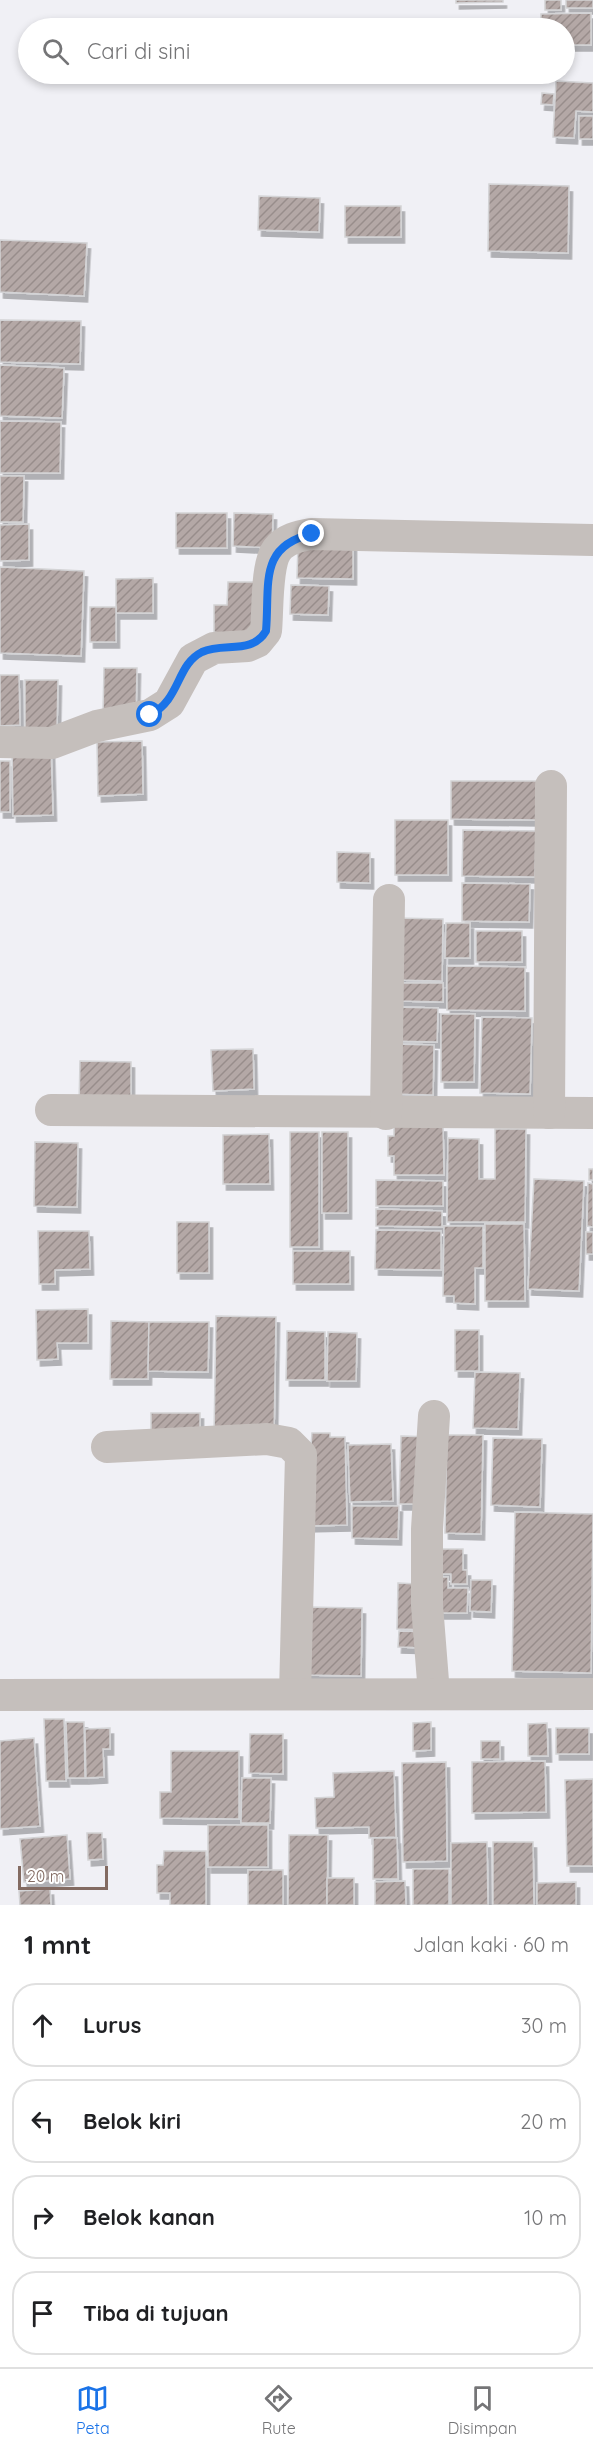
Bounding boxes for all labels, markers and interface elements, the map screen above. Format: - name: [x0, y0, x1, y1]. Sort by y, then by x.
- search box: [18, 18, 575, 84]
- icon: search: [39, 35, 72, 68]
- text: Cari di sini: [87, 37, 190, 65]
- route end: [298, 520, 324, 546]
- route start: [136, 701, 162, 727]
- scale bar: [18, 1863, 108, 1890]
- text: 20 m: [27, 1866, 64, 1886]
- text: 1 mnt: [24, 1928, 92, 1961]
- text: Jalan kaki · 60 m: [413, 1932, 569, 1957]
- icon: ahead: [26, 2009, 59, 2042]
- text: Lurus: [83, 2011, 141, 2039]
- text: 30 m: [521, 2013, 567, 2038]
- icon: left: [26, 2105, 59, 2138]
- text: Belok kiri: [83, 2107, 181, 2135]
- text: 20 m: [520, 2109, 567, 2134]
- icon: right: [26, 2201, 59, 2234]
- text: Belok kanan: [83, 2203, 215, 2231]
- text: 10 m: [524, 2205, 567, 2230]
- icon: arrive: [26, 2297, 59, 2330]
- text: Tiba di tujuan: [83, 2299, 229, 2327]
- tab: Peta: [76, 2382, 110, 2438]
- tab: Rute: [262, 2382, 296, 2438]
- tab: Disimpan: [448, 2382, 517, 2438]

